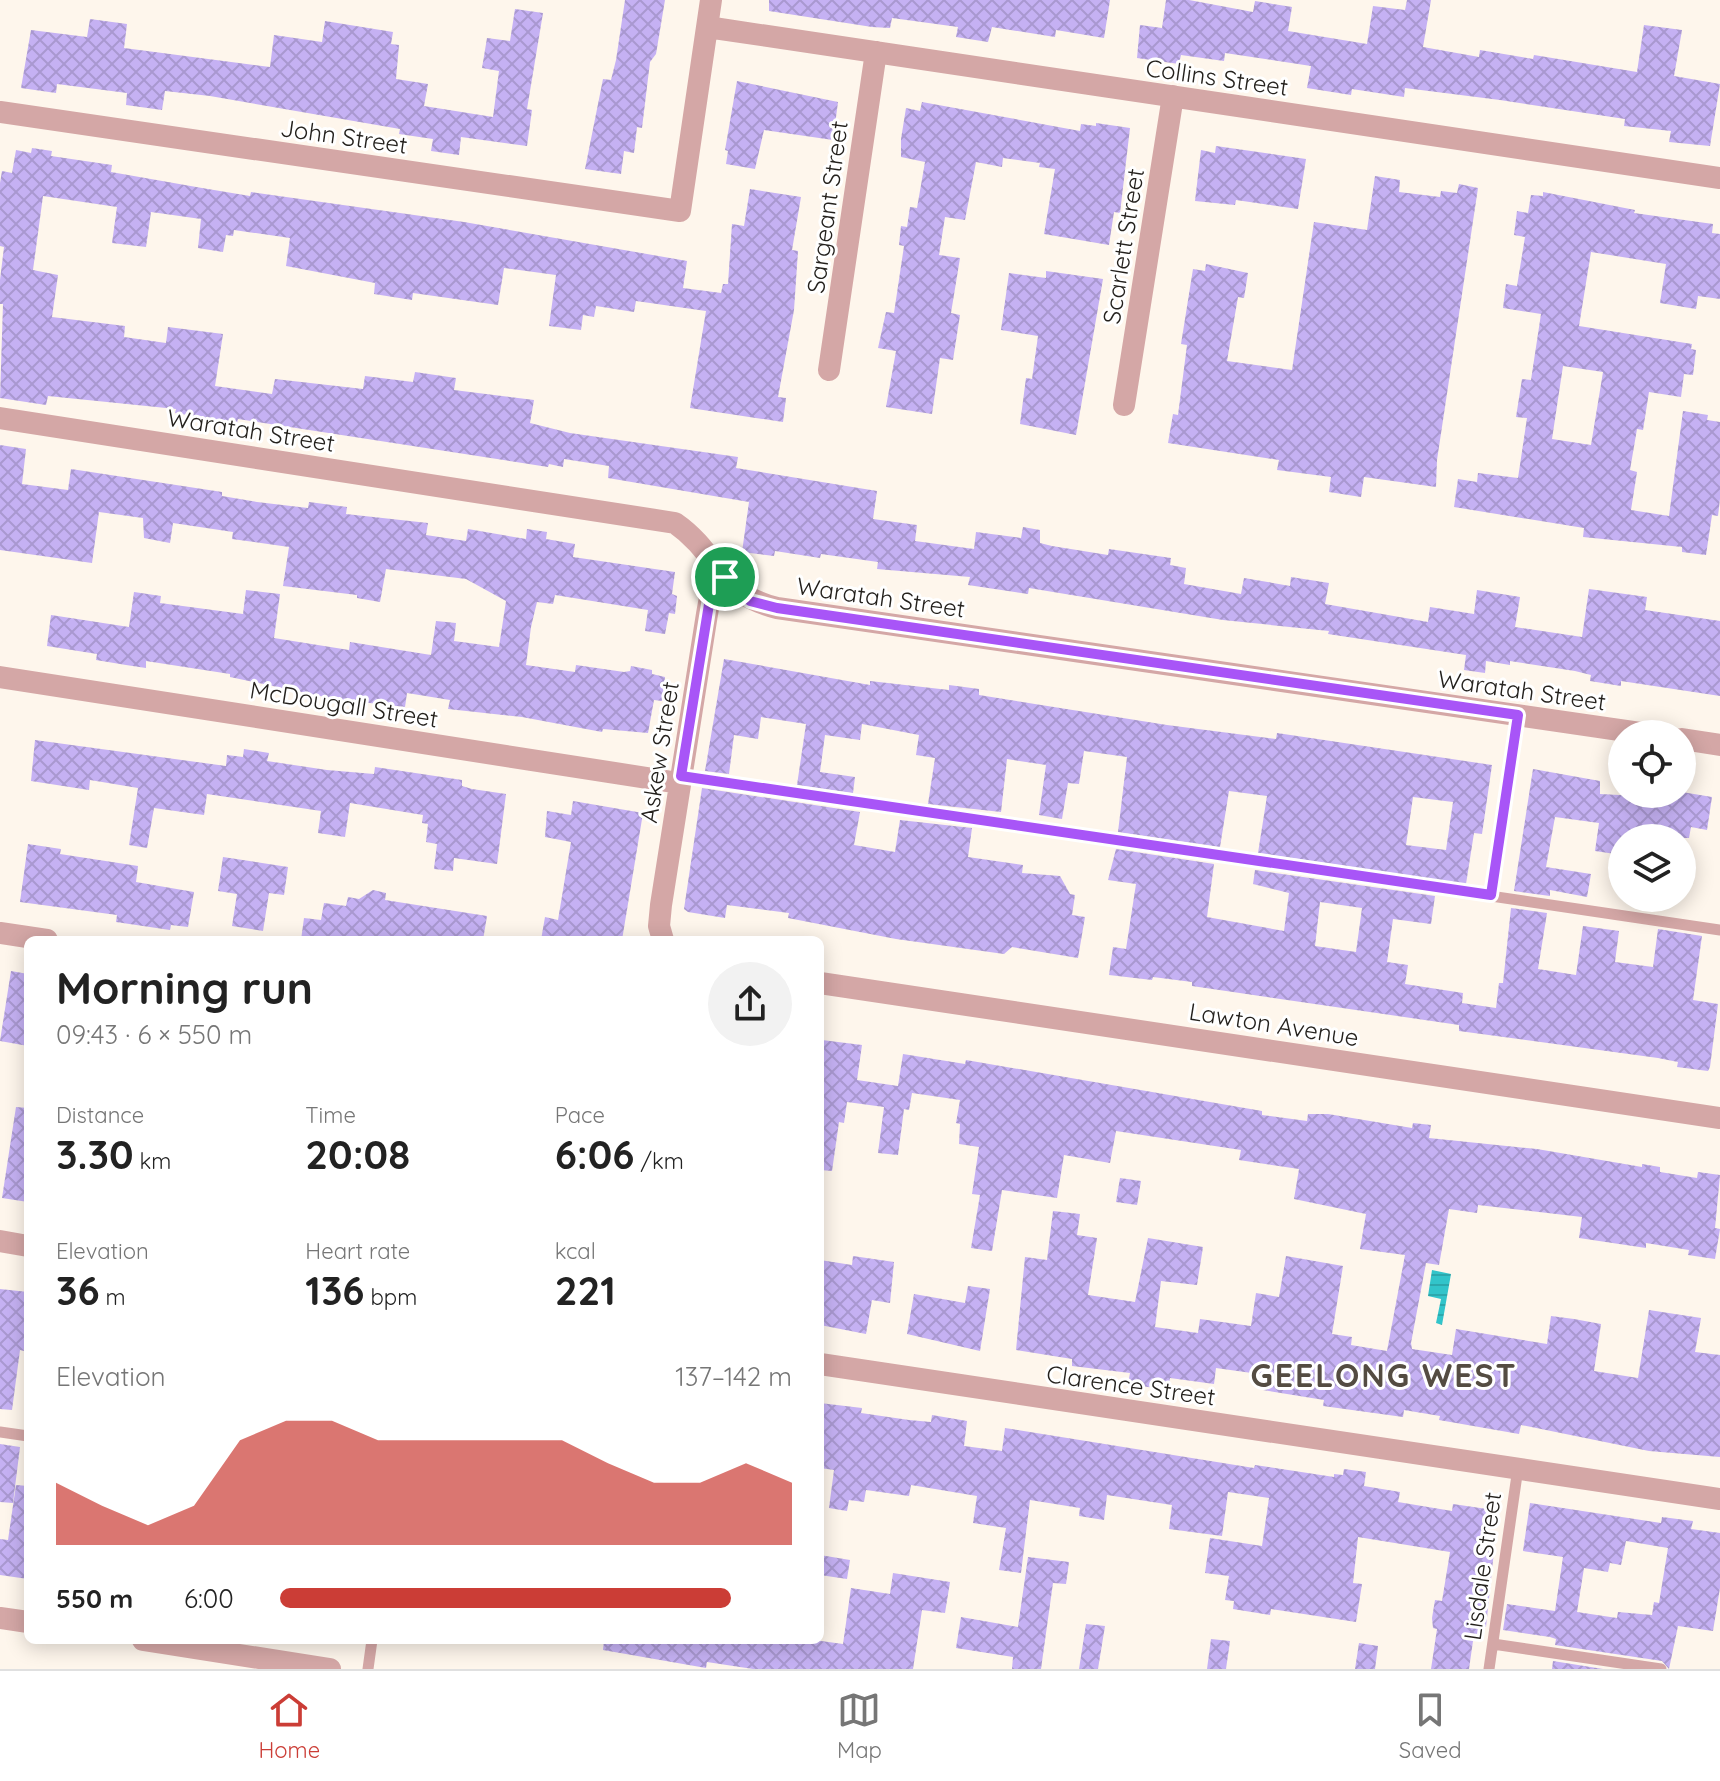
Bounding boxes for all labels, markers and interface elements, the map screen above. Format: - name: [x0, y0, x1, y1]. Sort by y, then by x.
- street label: Collins Street: [1144, 52, 1290, 102]
- street label: John Street: [279, 112, 409, 160]
- street label: Sargeant Street: [800, 119, 854, 295]
- street label: Scarlett Street: [1096, 166, 1150, 326]
- street label: Waratah Street: [165, 402, 337, 458]
- pin: [691, 543, 759, 611]
- icon: arrive: [703, 555, 747, 599]
- street label: Waratah Street: [795, 570, 967, 624]
- street label: Waratah Street: [1436, 663, 1608, 717]
- street label: McDougall Street: [248, 674, 440, 734]
- street label: Askew Street: [633, 679, 685, 825]
- map controls: [1608, 720, 1696, 912]
- button: locate: [1608, 720, 1696, 808]
- button: layers: [1608, 824, 1696, 912]
- text: Morning run: [56, 960, 313, 1015]
- button: share: [708, 962, 792, 1046]
- street label: Lawton Avenue: [1187, 996, 1361, 1052]
- text: 09:43 · 6 × 550 m: [56, 1018, 252, 1051]
- text: Distance: [56, 1101, 144, 1129]
- text: Time: [305, 1101, 356, 1129]
- text: Pace: [555, 1101, 605, 1129]
- text: 3.30: [56, 1129, 133, 1179]
- text: 20:08: [305, 1129, 410, 1179]
- text: 6:06: [555, 1129, 634, 1179]
- text: km: [133, 1147, 171, 1175]
- text: /km: [634, 1147, 684, 1175]
- text: Elevation: [56, 1237, 149, 1265]
- text: Heart rate: [305, 1237, 410, 1265]
- text: kcal: [555, 1237, 596, 1265]
- text: 36: [56, 1265, 100, 1315]
- text: 136: [305, 1265, 365, 1315]
- text: 221: [555, 1265, 616, 1315]
- text: m: [100, 1283, 126, 1311]
- text: bpm: [365, 1283, 417, 1311]
- district label: GEELONG WEST: [1250, 1355, 1518, 1395]
- street label: Clarence Street: [1045, 1358, 1217, 1412]
- text: Elevation: [56, 1360, 166, 1393]
- text: 137–142 m: [675, 1360, 792, 1393]
- street label: Lisdale Street: [1457, 1490, 1507, 1642]
- text: 550 m: [56, 1582, 133, 1615]
- text: 6:00: [184, 1582, 234, 1615]
- tab: Home: [258, 1688, 320, 1764]
- tab: Map: [837, 1688, 882, 1764]
- tab: Saved: [1399, 1688, 1462, 1764]

